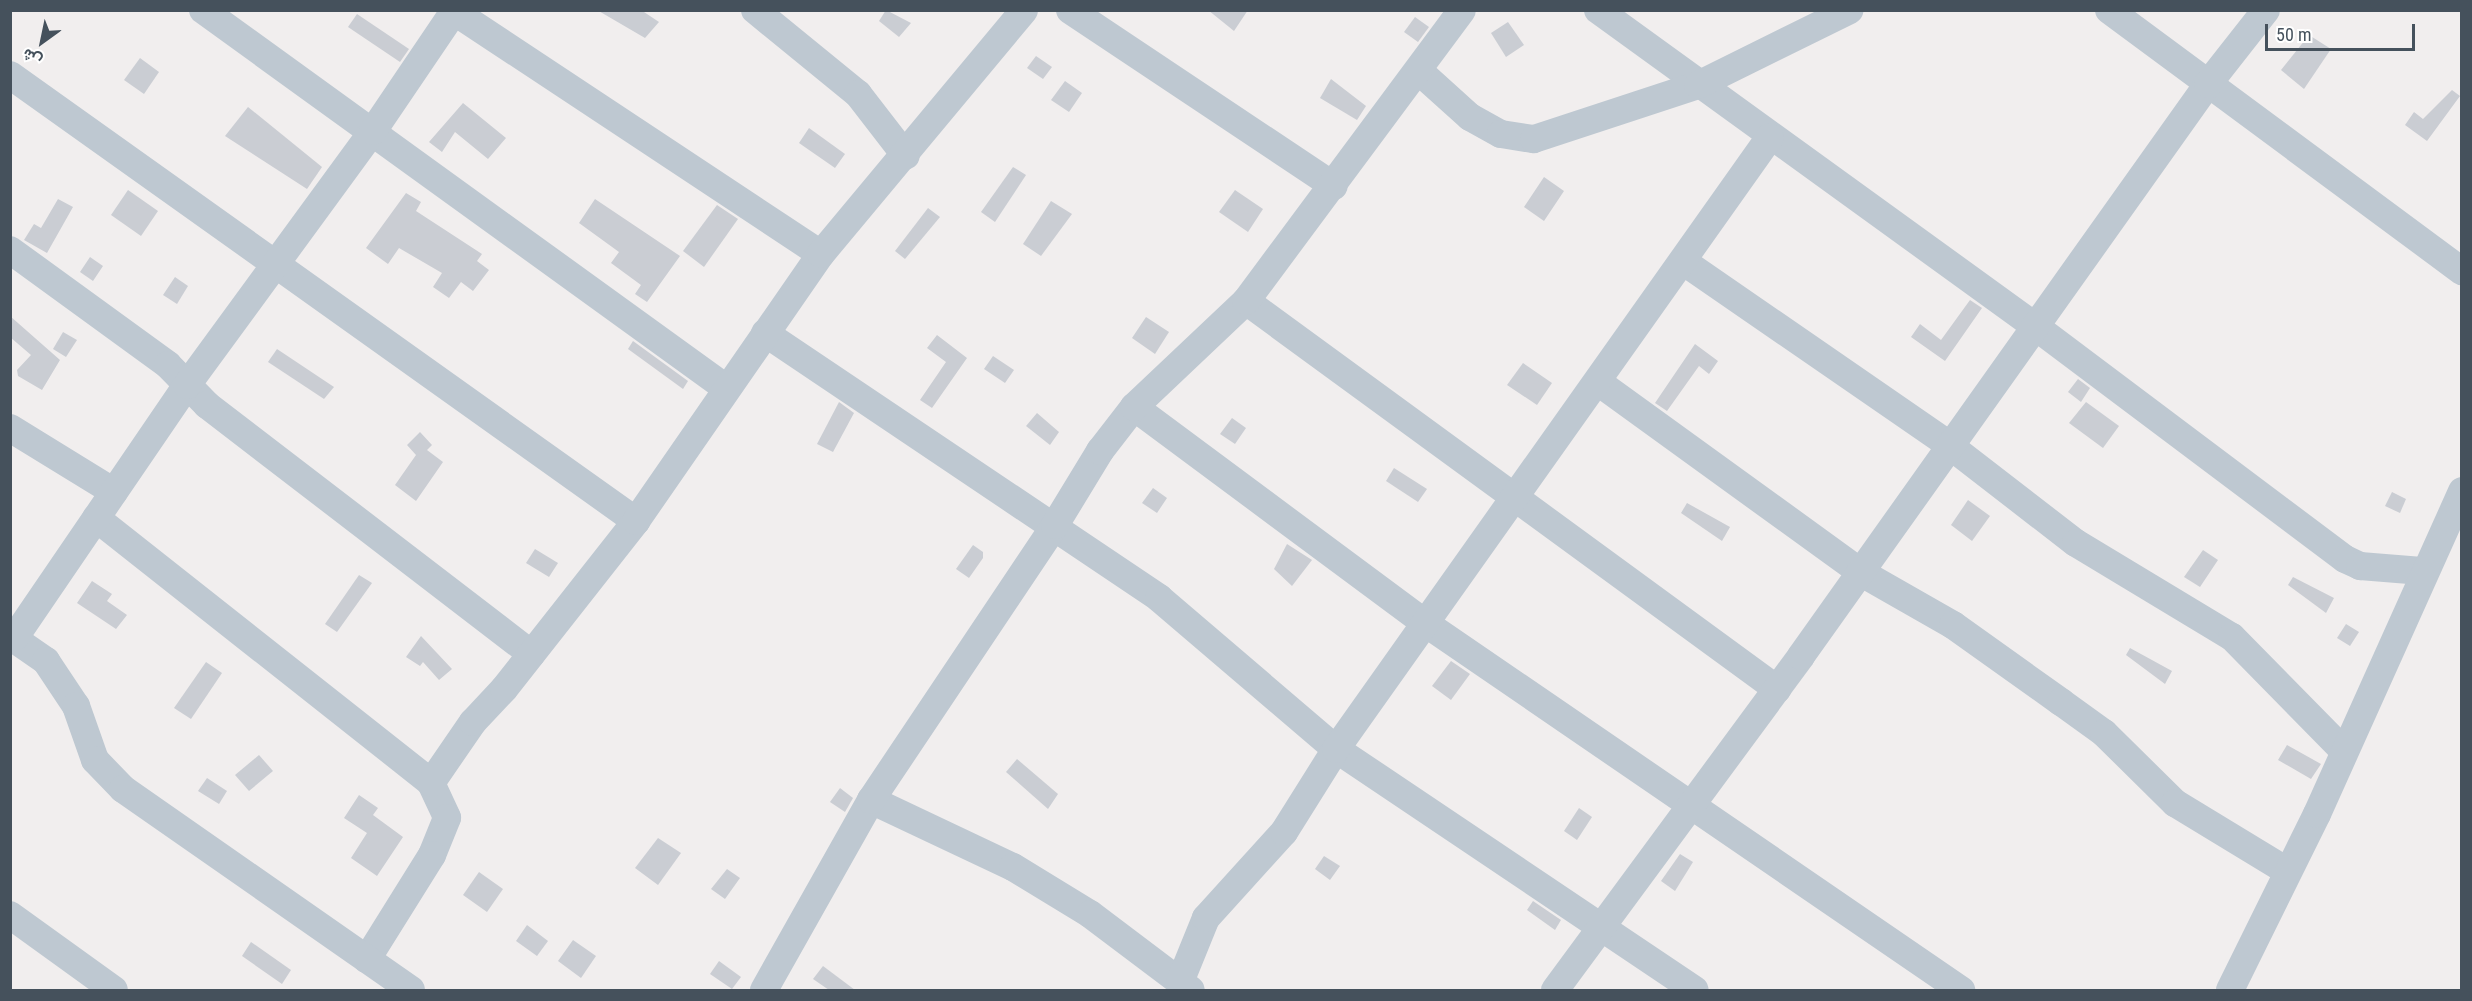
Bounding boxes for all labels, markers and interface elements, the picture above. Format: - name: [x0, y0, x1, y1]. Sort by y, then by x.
- north arrow: [12, 12, 72, 72]
- scale bar: [2268, 12, 2418, 50]
- text: 50 m: [2276, 24, 2311, 45]
- text: ش: [19, 44, 45, 71]

